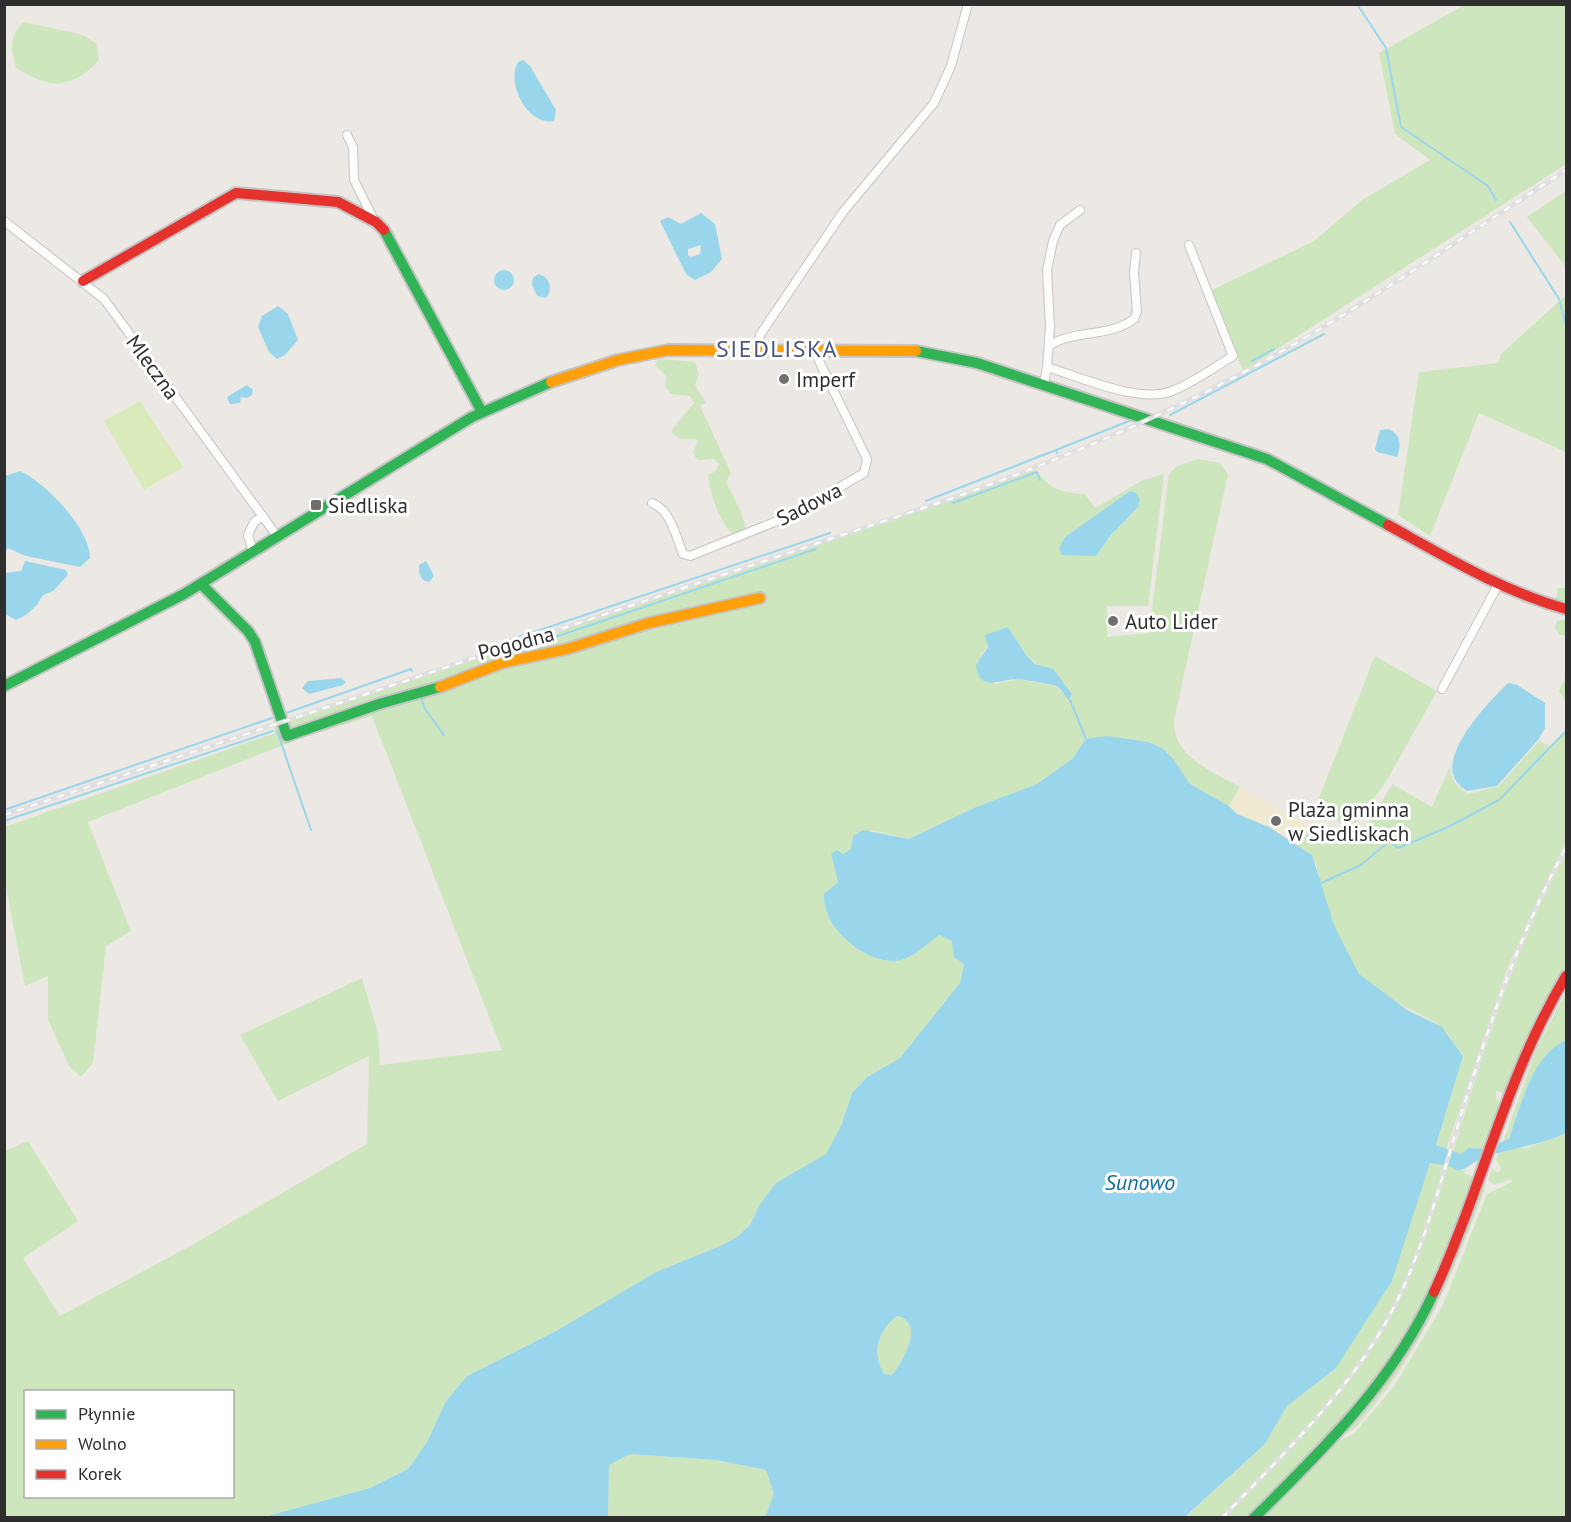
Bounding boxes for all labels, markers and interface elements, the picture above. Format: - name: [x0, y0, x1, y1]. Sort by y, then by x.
- street label: Mleczna: [120, 329, 186, 405]
- district label: SIEDLISKA: [716, 333, 838, 364]
- place label: Imperf: [796, 366, 856, 393]
- marker: Imperf: [777, 372, 791, 386]
- street label: Sadowa: [772, 476, 846, 532]
- place label: Siedliska: [328, 492, 408, 519]
- marker: Siedliska: [309, 498, 323, 512]
- place label: Auto Lider: [1125, 608, 1218, 635]
- marker: Auto Lider: [1106, 614, 1120, 628]
- street label: Pogodna: [475, 620, 557, 666]
- place label: Plaża gminna w Siedliskach: [1288, 796, 1409, 847]
- marker: Plaża gminna w Siedliskach: [1269, 814, 1283, 828]
- water label: Sunowo: [1105, 1168, 1175, 1196]
- legend: [24, 1390, 234, 1498]
- text: Płynnie: [78, 1402, 135, 1425]
- text: Wolno: [78, 1432, 127, 1455]
- text: Korek: [78, 1462, 122, 1485]

